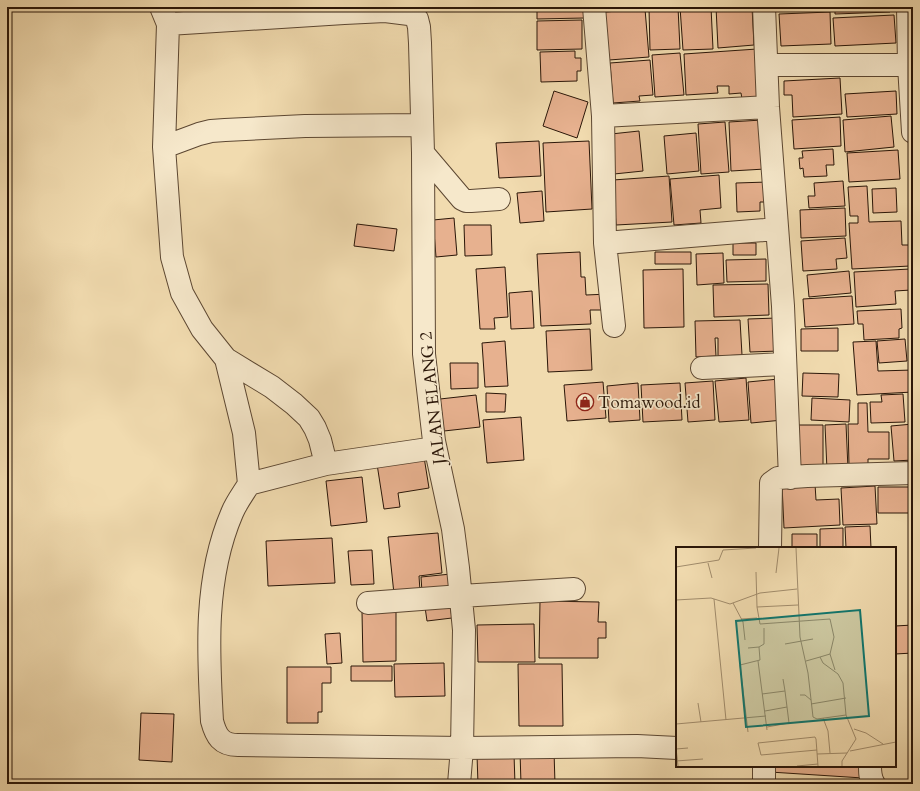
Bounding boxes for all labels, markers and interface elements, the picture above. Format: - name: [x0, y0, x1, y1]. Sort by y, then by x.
- street label: JALAN ELANG 2: [414, 330, 451, 468]
- place label: Tomawood.id: [598, 391, 701, 414]
- shop icon: Tomawood.id: [575, 392, 595, 412]
- inset map: [676, 547, 896, 767]

